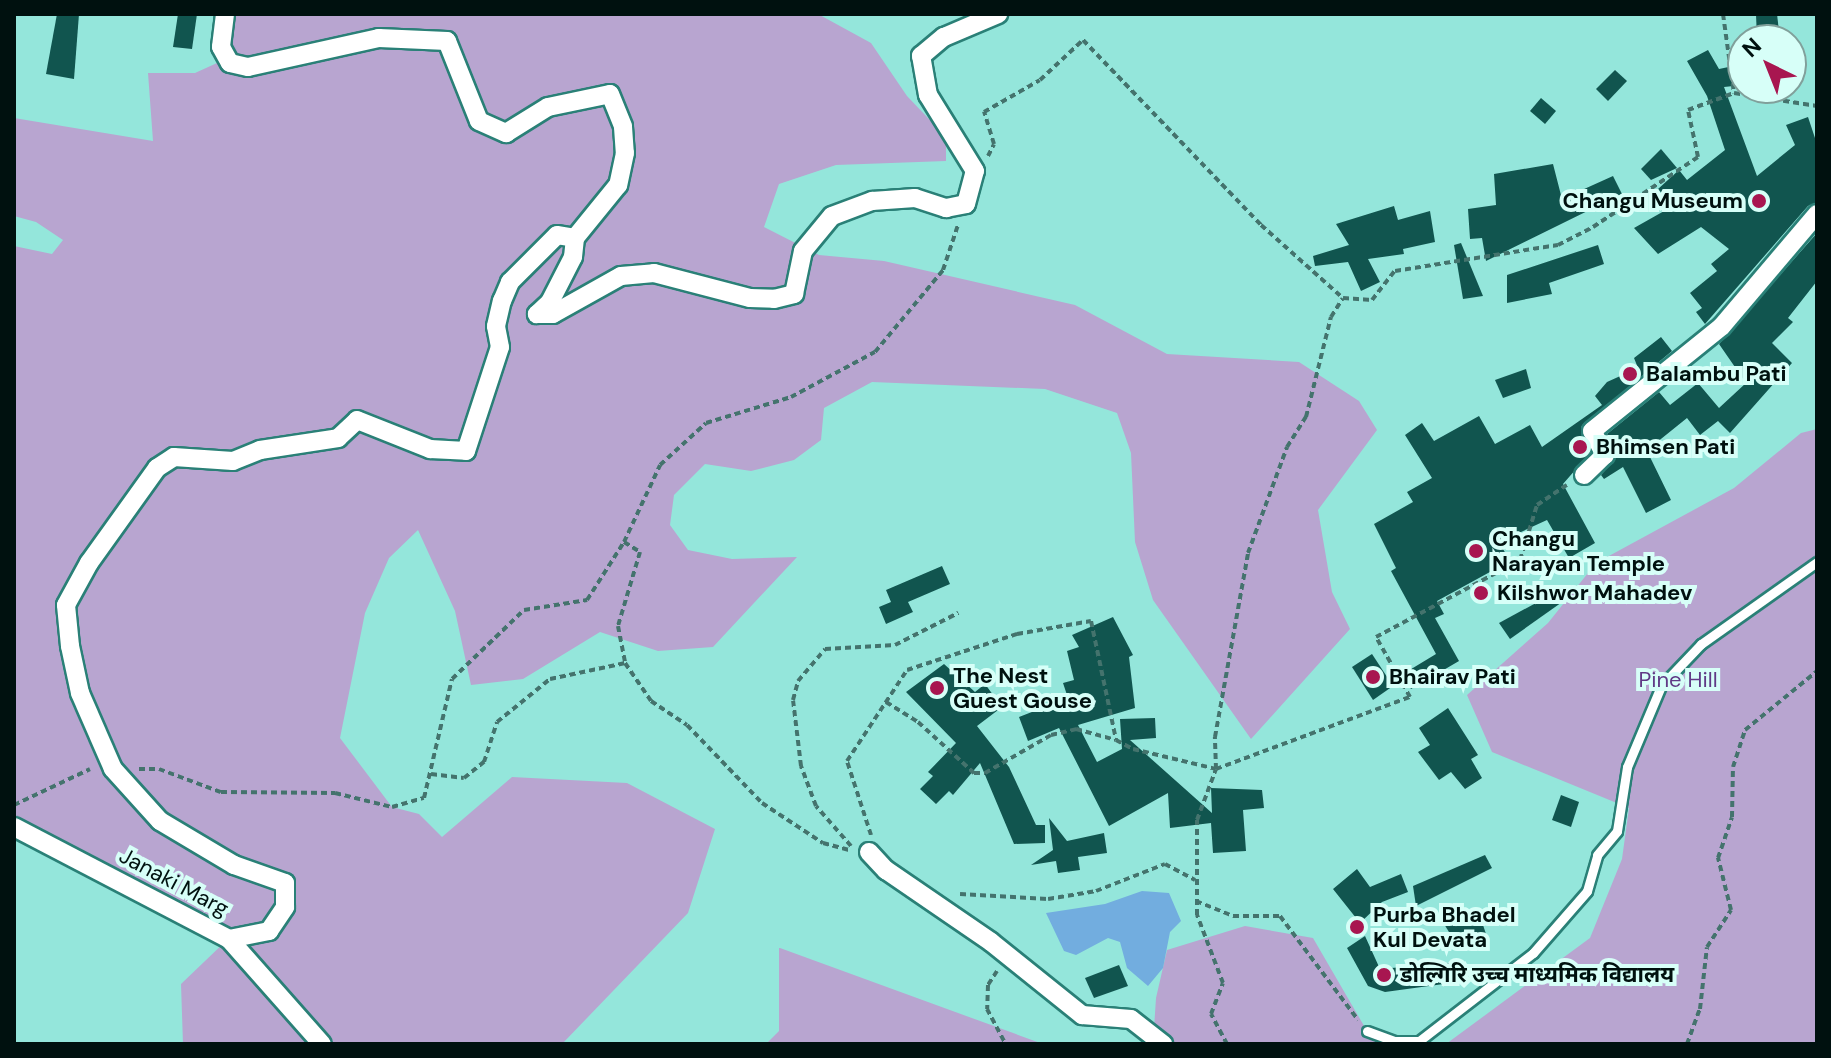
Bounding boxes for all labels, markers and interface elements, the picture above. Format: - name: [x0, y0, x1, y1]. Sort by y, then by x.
- north arrow: [1727, 24, 1807, 104]
- text: N: [1736, 31, 1767, 64]
- place label: Changu Museum: [1563, 188, 1743, 214]
- marker: Changu Museum: [1750, 192, 1768, 210]
- place label: Balambu Pati: [1646, 361, 1787, 387]
- marker: Balambu Pati: [1621, 365, 1639, 383]
- place label: Bhimsen Pati: [1596, 434, 1735, 460]
- marker: Bhimsen Pati: [1571, 438, 1589, 456]
- place label: Changu Narayan Temple: [1492, 525, 1665, 576]
- marker: Changu Narayan Temple: [1467, 542, 1485, 560]
- place label: Kilshwor Mahadev: [1497, 580, 1692, 606]
- marker: Kilshwor Mahadev: [1472, 584, 1490, 602]
- place label: The Nest Guest Gouse: [953, 662, 1092, 714]
- place label: Bhairav Pati: [1389, 664, 1516, 690]
- park label: Pine Hill: [1638, 667, 1718, 693]
- marker: Bhairav Pati: [1364, 668, 1382, 686]
- marker: The Nest Guest Gouse: [928, 679, 946, 697]
- street label: Janaki Marg: [115, 842, 233, 922]
- place label: Purba Bhadel Kul Devata: [1373, 901, 1516, 952]
- marker: Purba Bhadel Kul Devata: [1348, 918, 1366, 936]
- place label: डोल्गिरि उच्च माध्यमिक विद्यालय: [1400, 962, 1674, 988]
- marker: डोल्गिरि उच्च माध्यमिक विद्यालय: [1375, 966, 1393, 984]

